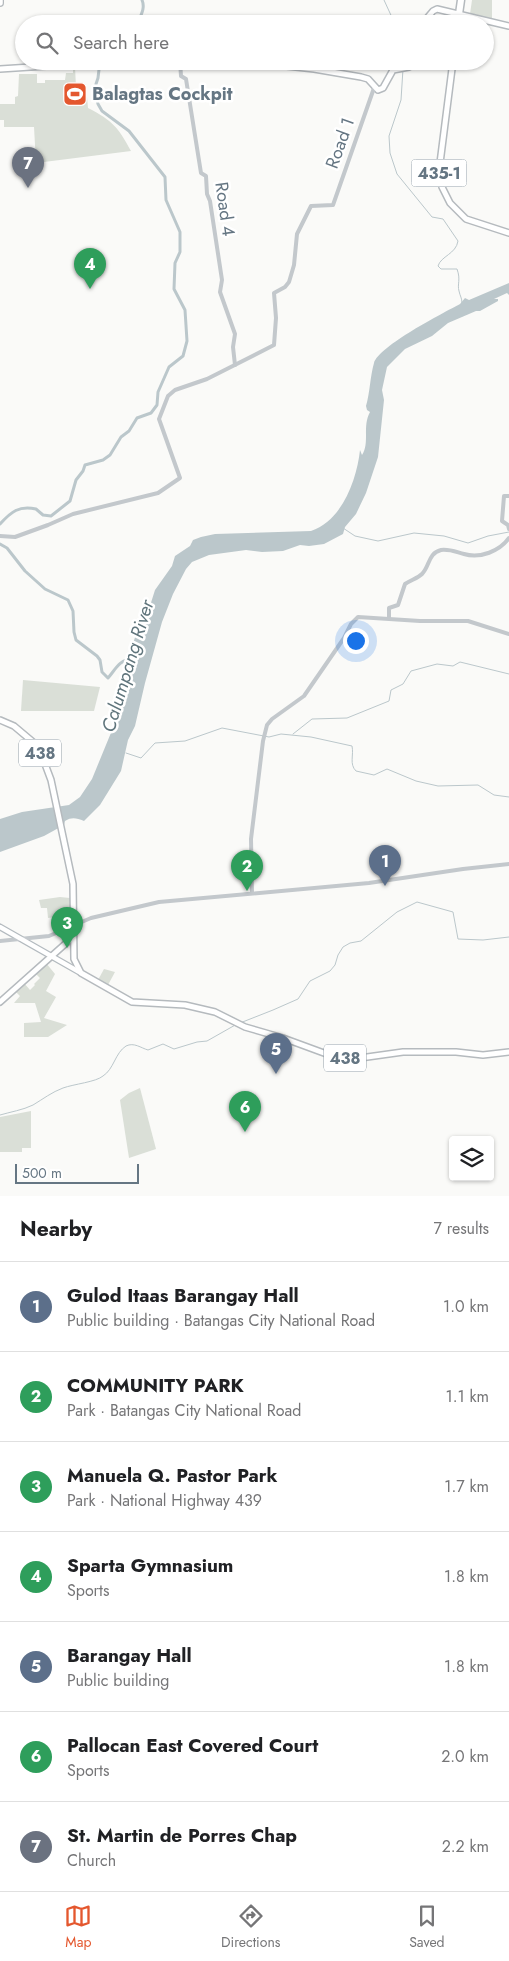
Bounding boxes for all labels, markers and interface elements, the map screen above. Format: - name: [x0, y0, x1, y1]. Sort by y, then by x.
- search box: [15, 15, 494, 70]
- icon: search: [33, 29, 61, 57]
- text: Search here: [73, 29, 169, 56]
- sports icon: Balagtas Cockpit: [62, 81, 88, 107]
- place label: Balagtas Cockpit: [92, 81, 233, 107]
- street label: Road 1: [319, 114, 361, 172]
- pin: 7: [12, 147, 44, 188]
- road number: 435-1: [412, 160, 466, 187]
- street label: Road 4: [208, 180, 242, 238]
- pin: 4: [74, 248, 106, 289]
- water label: Calumpang River: [95, 595, 161, 736]
- your location: [343, 628, 369, 654]
- road number: 438: [19, 740, 61, 766]
- pin: 1: [369, 845, 401, 886]
- pin: 2: [231, 850, 263, 891]
- pin: 3: [51, 907, 83, 948]
- pin: 5: [260, 1033, 292, 1074]
- road number: 438: [324, 1044, 366, 1072]
- pin: 6: [229, 1091, 261, 1132]
- map controls: [449, 1136, 494, 1181]
- button: layers: [449, 1136, 494, 1181]
- scale bar: [15, 1161, 139, 1184]
- text: 500 m: [22, 1163, 62, 1183]
- text: Nearby: [20, 1214, 92, 1244]
- text: 7 results: [433, 1217, 489, 1240]
- text: Gulod Itaas Barangay Hall: [67, 1282, 299, 1309]
- text: 1: [32, 1295, 40, 1318]
- text: 1.0 km: [443, 1295, 489, 1318]
- text: Public building · Batangas City National Road: [67, 1309, 375, 1332]
- text: COMMUNITY PARK: [67, 1372, 244, 1399]
- text: 2: [31, 1385, 41, 1408]
- text: 1.1 km: [445, 1385, 489, 1408]
- text: Park · Batangas City National Road: [67, 1399, 301, 1422]
- text: Manuela Q. Pastor Park: [67, 1462, 277, 1489]
- text: 3: [31, 1475, 41, 1498]
- text: 1.7 km: [444, 1475, 489, 1498]
- text: Park · National Highway 439: [67, 1489, 262, 1512]
- text: Sparta Gymnasium: [67, 1552, 233, 1579]
- text: 4: [30, 1565, 42, 1588]
- text: 1.8 km: [444, 1565, 489, 1588]
- text: Sports: [67, 1579, 109, 1602]
- text: Barangay Hall: [67, 1642, 192, 1669]
- text: 5: [31, 1655, 41, 1678]
- text: 1.8 km: [444, 1655, 489, 1678]
- text: Public building: [67, 1669, 169, 1692]
- text: Pallocan East Covered Court: [67, 1732, 318, 1759]
- text: 6: [31, 1745, 41, 1768]
- text: 2.0 km: [441, 1745, 489, 1768]
- text: Sports: [67, 1759, 109, 1782]
- text: St. Martin de Porres Chap: [67, 1822, 297, 1849]
- text: 7: [31, 1835, 41, 1858]
- text: 2.2 km: [442, 1835, 489, 1858]
- text: Church: [67, 1849, 116, 1872]
- tab: Map: [64, 1902, 92, 1952]
- tab: Directions: [221, 1902, 280, 1952]
- tab: Saved: [409, 1902, 445, 1952]

